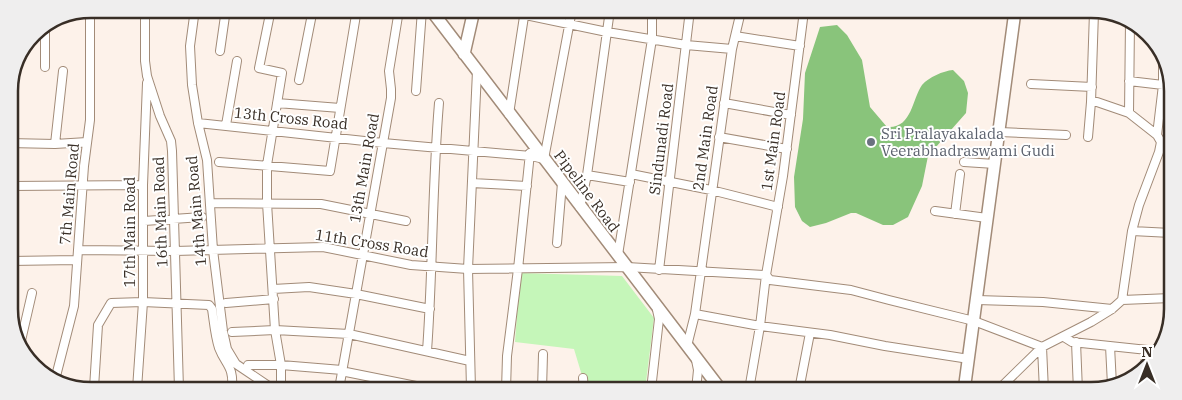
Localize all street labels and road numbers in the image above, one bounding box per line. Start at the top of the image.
street label: Sindunadi Road [645,82,677,196]
street label: 2nd Main Road [688,84,722,192]
street label: 1st Main Road [757,90,789,192]
street label: 13th Cross Road [233,103,349,133]
street label: 13th Main Road [345,112,383,224]
street label: 7th Main Road [55,142,83,246]
street label: Pipeline Road [550,146,624,236]
street label: 14th Main Road [182,155,210,267]
street label: 16th Main Road [149,156,171,268]
street label: 17th Main Road [120,177,139,287]
street label: 11th Cross Road [314,225,430,261]

